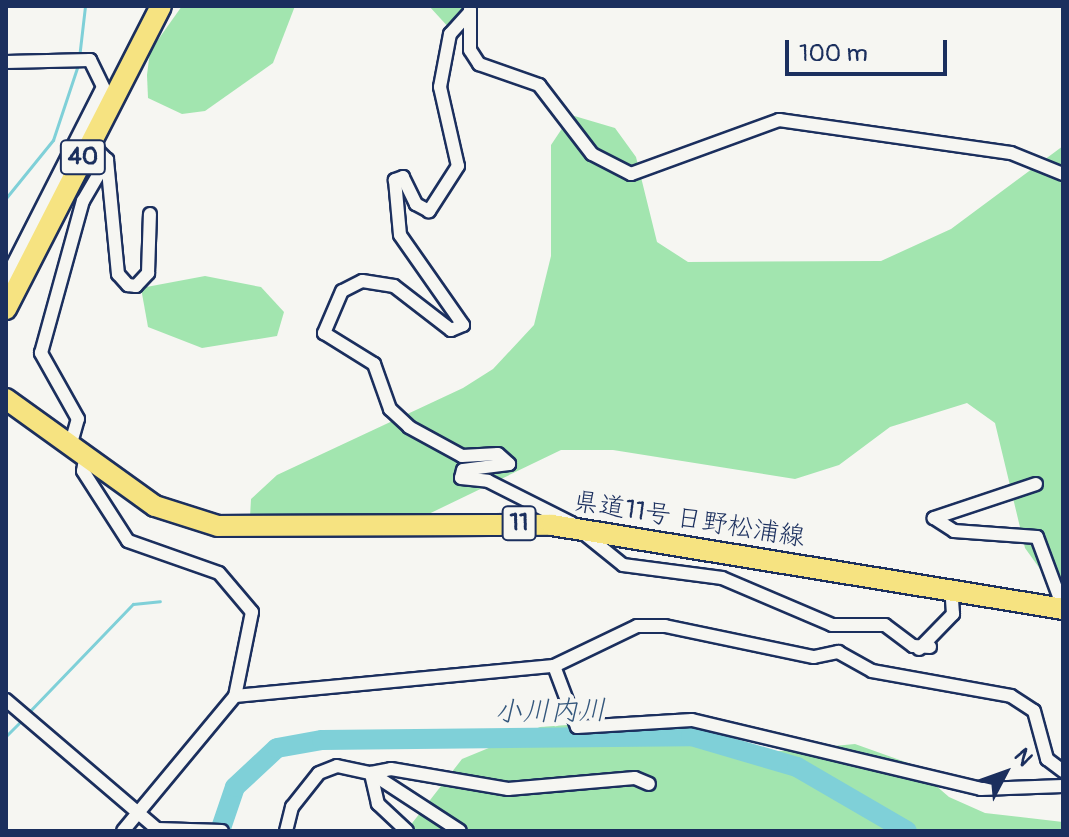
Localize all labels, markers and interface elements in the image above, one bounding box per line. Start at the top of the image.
scale bar [789,24,951,74]
text: 100 m [799,39,868,68]
road number: 40 [59,137,107,177]
street label: 県道11号 日野松浦線 [571,486,807,554]
road number: 11 [501,503,537,543]
water label: 小川内川 [494,694,606,730]
north arrow [965,733,1045,813]
text: N [1008,742,1039,772]

